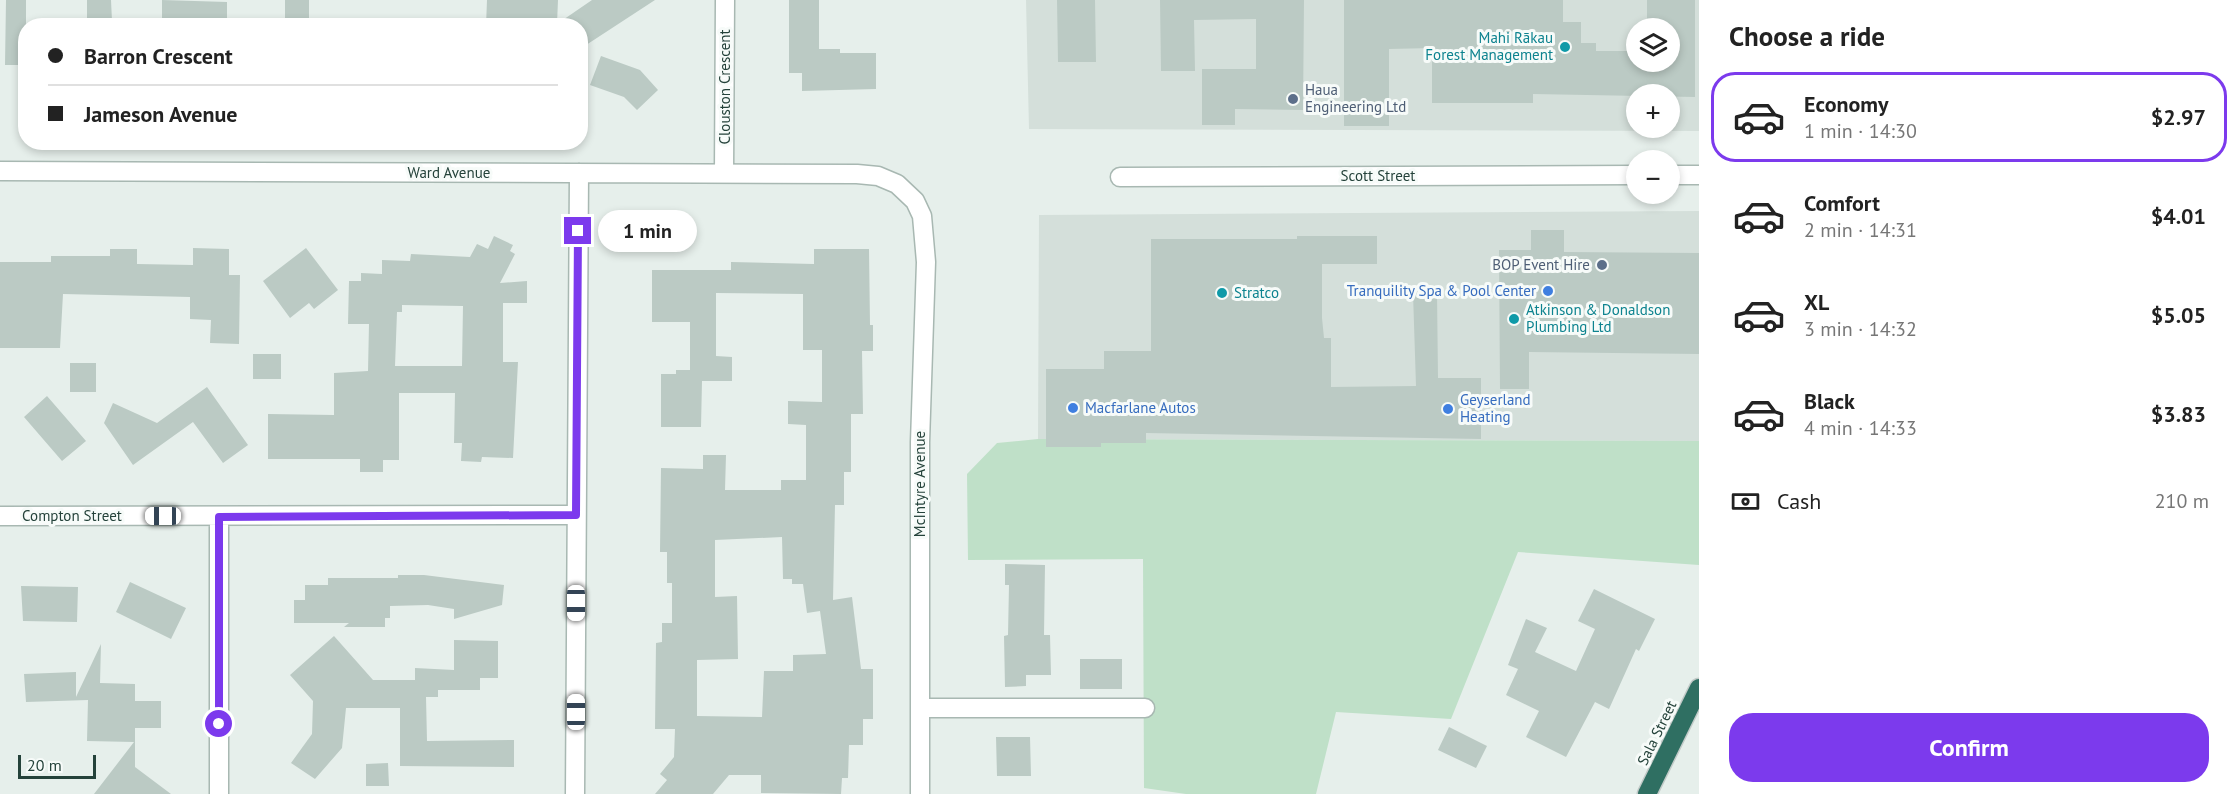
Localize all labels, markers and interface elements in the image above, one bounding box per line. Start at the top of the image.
map controls [1626,18,1680,204]
button: layers [1626,18,1680,72]
text: Choose a ride [1729,19,1885,53]
place label: Mahi Rākau Forest Management [1425,28,1553,64]
street label: Clouston Crescent [715,29,734,145]
marker: Mahi Rākau Forest Management [1558,40,1572,54]
text: Barron Crescent [84,42,233,70]
place label: Haua Engineering Ltd [1305,80,1406,116]
button: + [1626,84,1680,138]
icon: car [1732,90,1786,144]
text: Economy [1804,90,1888,118]
marker: Haua Engineering Ltd [1286,92,1300,106]
text: Jameson Avenue [84,100,238,128]
text: $2.97 [2151,103,2206,131]
text: 1 min · 14:30 [1804,118,1917,144]
button: − [1626,150,1680,204]
street label: Ward Avenue [408,163,490,182]
street label: Scott Street [1341,166,1415,185]
icon: car [1732,189,1786,243]
text: Comfort [1804,189,1880,217]
text: $4.01 [2151,202,2206,230]
callout: 1 min [599,210,698,252]
route end [564,217,591,244]
text: 2 min · 14:31 [1804,217,1917,243]
text: 1 min [623,218,672,244]
place label: BOP Event Hire [1492,255,1590,274]
marker: BOP Event Hire [1595,258,1609,272]
place label: Tranquility Spa & Pool Center [1347,281,1536,300]
place label: Stratco [1234,283,1279,302]
marker: Tranquility Spa & Pool Center [1541,284,1555,298]
marker: Stratco [1215,286,1229,300]
icon: car [1732,288,1786,342]
text: XL [1804,288,1829,316]
place label: Atkinson & Donaldson Plumbing Ltd [1526,300,1670,336]
text: $5.05 [2151,301,2206,329]
marker: Atkinson & Donaldson Plumbing Ltd [1507,312,1521,326]
text: 3 min · 14:32 [1804,316,1917,342]
icon: car [1732,387,1786,441]
text: Black [1804,387,1855,415]
place label: Geyserland Heating [1460,390,1531,426]
place label: Macfarlane Autos [1085,398,1196,417]
text: $3.83 [2151,400,2206,428]
marker: Macfarlane Autos [1066,401,1080,415]
marker: Geyserland Heating [1441,402,1455,416]
text: 4 min · 14:33 [1804,415,1917,441]
street label: McIntyre Avenue [910,431,929,537]
icon: cash [1729,485,1762,518]
text: Cash [1777,487,1821,515]
text: 210 m [2155,488,2209,514]
street label: Compton Street [22,506,122,525]
car [145,507,181,525]
car [567,585,585,621]
car [567,694,585,730]
street label: Sala Street [1633,697,1680,768]
route start [205,710,232,737]
button: Confirm [1729,713,2209,782]
scale bar [18,752,96,780]
text: 20 m [27,755,62,775]

